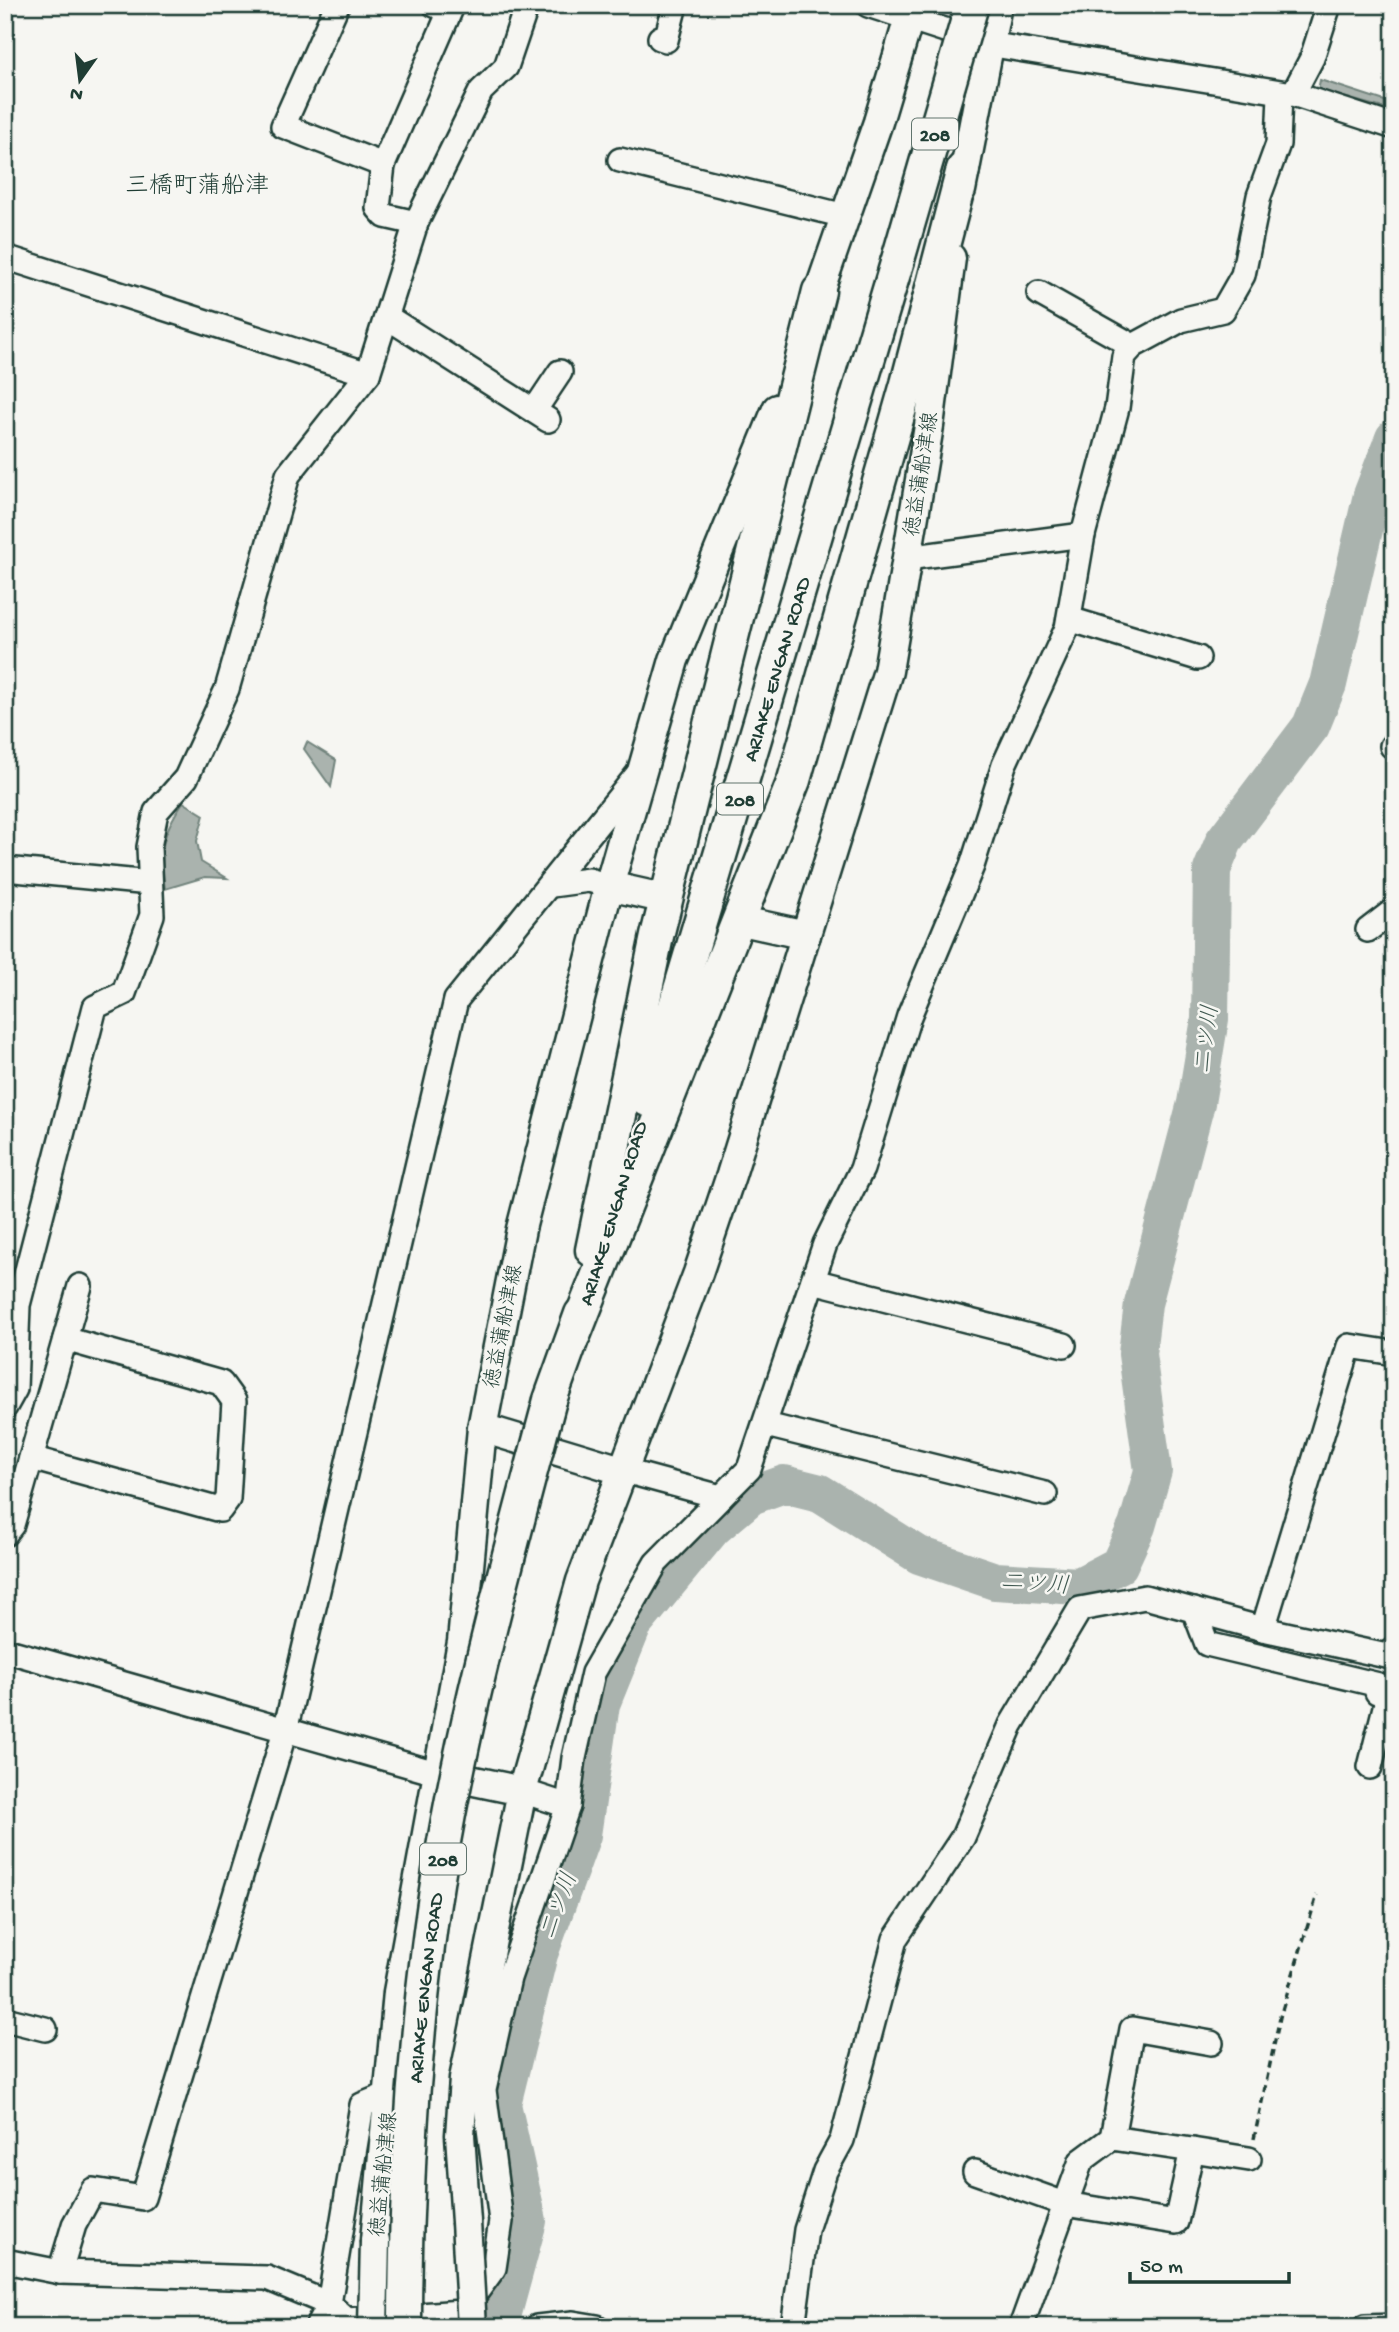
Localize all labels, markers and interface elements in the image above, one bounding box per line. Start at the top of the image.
north arrow [46,46,116,116]
text: N [68,80,86,106]
road number: 208 [912,118,958,150]
district label: 三橋町蒲船津 [125,172,269,202]
street label: 徳益蒲船津線 [900,410,946,539]
street label: ARIAKE ENGAN ROAD [740,574,819,765]
road number: 208 [717,784,763,814]
water label: 二ツ川 [1191,1004,1226,1075]
street label: ARIAKE ENGAN ROAD [575,1119,655,1309]
street label: 徳益蒲船津線 [480,1262,530,1391]
water label: 二ツ川 [999,1570,1070,1601]
road number: 208 [420,1843,466,1874]
water label: 二ツ川 [536,1869,585,1943]
street label: ARIAKE ENGAN ROAD [405,1891,451,2084]
street label: 徳益蒲船津線 [365,2110,404,2238]
scale bar [1130,2241,1289,2285]
text: 50 m [1140,2256,1183,2281]

